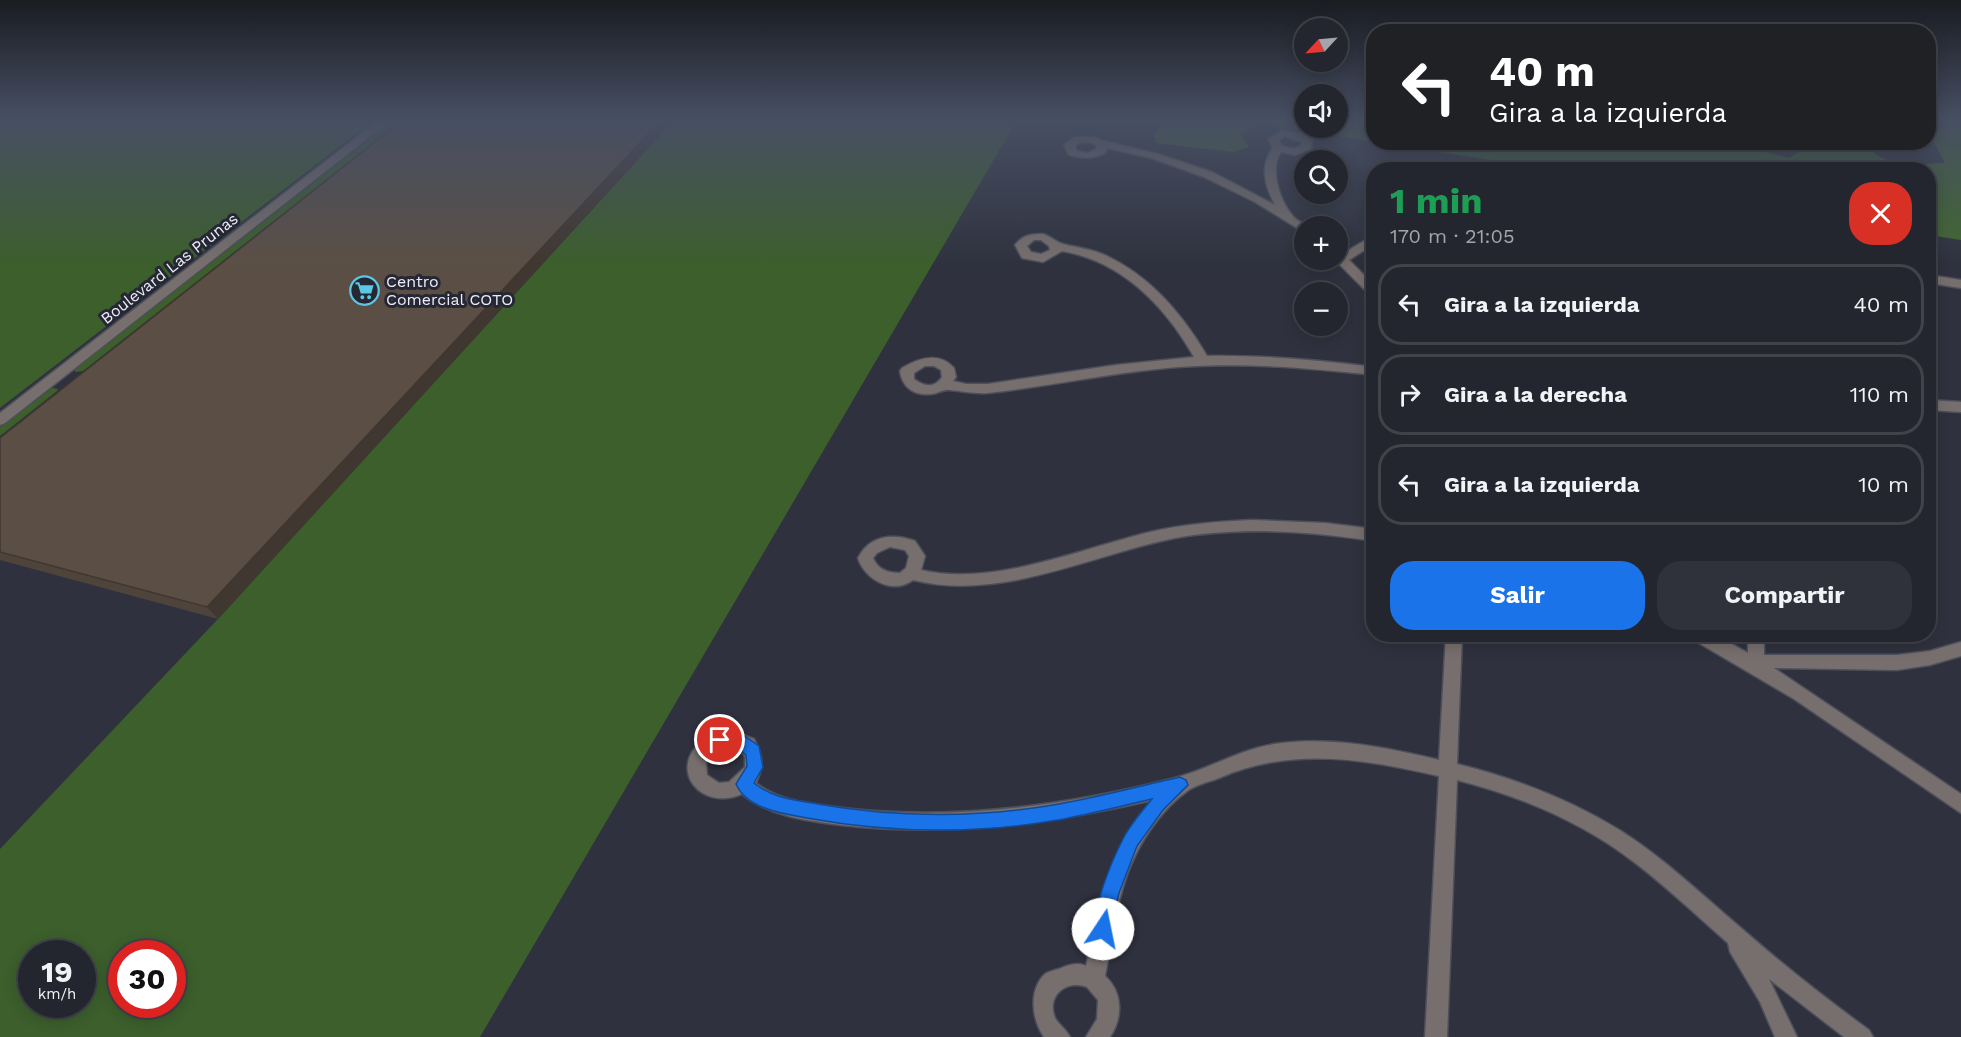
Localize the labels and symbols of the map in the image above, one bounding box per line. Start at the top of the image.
north arrow [1294,18,1348,72]
street label: Boulevard Las Prunas [97,209,242,328]
place label: Centro Comercial COTO [386,272,513,309]
supermarket icon: Centro Comercial COTO [349,274,381,306]
pin [694,714,745,765]
position arrow [1071,897,1135,961]
speed limit sign: 30 [108,940,186,1018]

